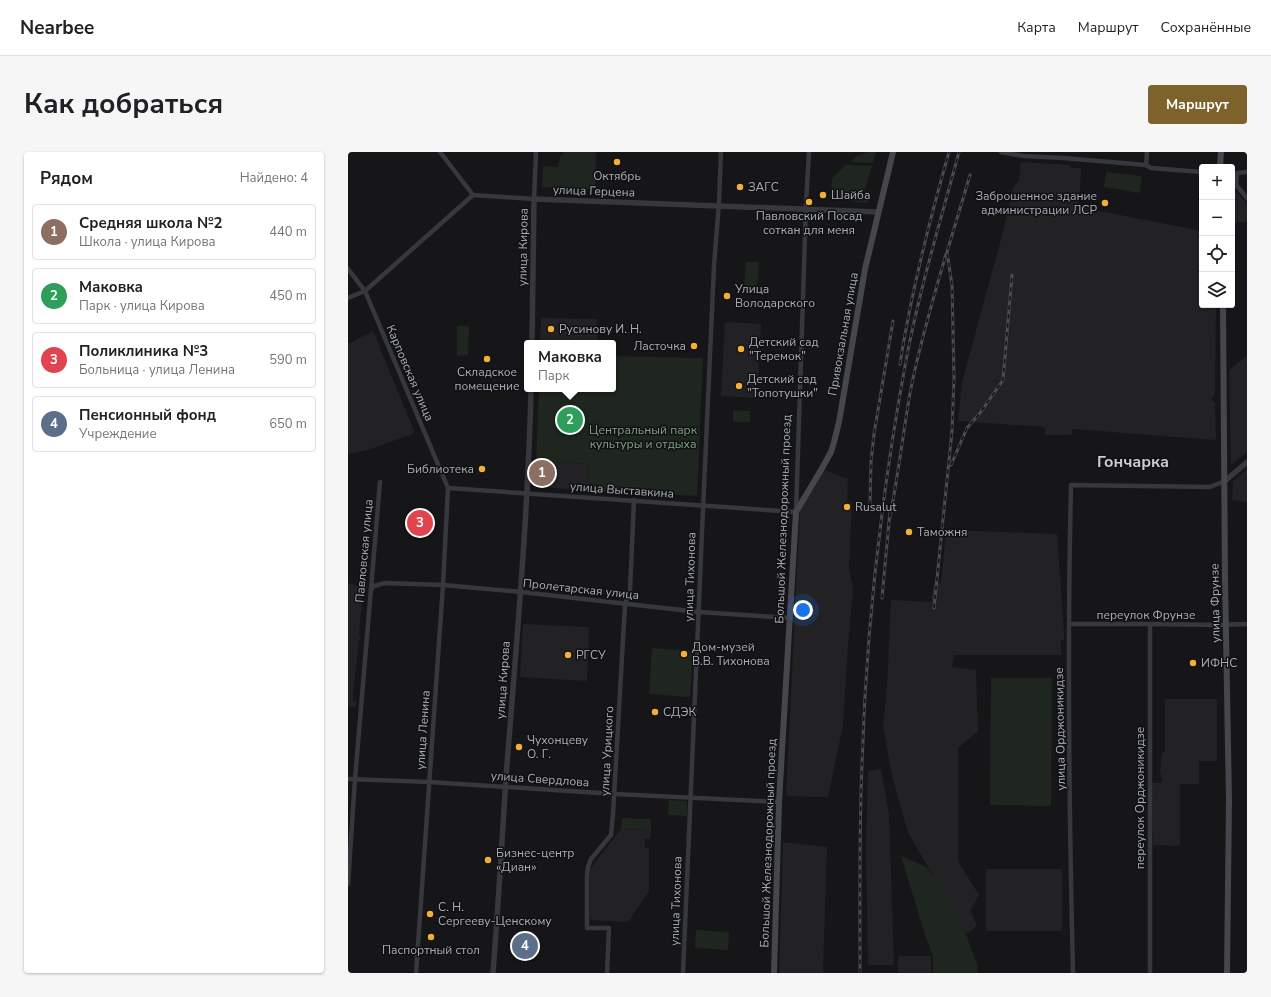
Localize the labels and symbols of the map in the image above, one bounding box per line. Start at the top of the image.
marker: Октябрь [612,157,622,167]
place label: Октябрь [593,168,641,184]
place label: ЗАГС [748,179,779,195]
street label: улица Герцена [553,182,635,200]
marker: ЗАГС [735,182,745,192]
place label: Шайба [831,187,870,203]
place label: Заброшенное здание администрации ЛСР [975,188,1097,218]
marker: Шайба [818,190,828,200]
marker: Павловский Посад соткан для меня [804,197,814,207]
marker: Заброшенное здание администрации ЛСР [1100,198,1110,208]
street label: улица Кирова [514,208,532,286]
place label: Павловский Посад соткан для меня [756,208,862,238]
street label: Привокзальная улица [824,271,862,397]
place label: Улица Володарского [734,281,815,311]
marker: Улица Володарского [722,291,732,301]
place label: Русинову И. Н. [559,321,642,337]
street label: Карповская улица [382,322,438,424]
marker: Русинову И. Н. [546,324,556,334]
place label: Детский сад "Теремок" [749,334,818,364]
place label: Ласточка [633,338,686,354]
marker: Ласточка [689,341,699,351]
marker: Детский сад "Теремок" [736,344,746,354]
marker: Складское помещение [482,354,492,364]
place label: Складское помещение [454,364,520,394]
place label: Детский сад "Топотушки" [747,371,818,401]
marker: Детский сад "Топотушки" [734,381,744,391]
pin: 2 [557,405,583,435]
street label: Большой Железнодорожный проезд [771,414,795,624]
park label: Центральный парк культуры и отдыха [589,422,698,452]
district label: Гончарка [1097,451,1169,473]
pin: 1 [529,458,555,488]
place label: Библиотека [407,461,474,477]
marker: Библиотека [477,464,487,474]
street label: улица Выставкина [569,478,675,502]
street label: Павловская улица [352,499,376,603]
place label: Rusalut [855,499,897,515]
marker: Rusalut [842,502,852,512]
pin: 3 [407,508,433,538]
place label: Таможня [917,524,967,540]
marker: Таможня [904,527,914,537]
street label: улица Тихонова [680,532,700,622]
street label: улица Фрунзе [1206,563,1224,643]
street label: Пролетарская улица [522,575,640,603]
your location [793,600,813,620]
street label: переулок Фрунзе [1096,607,1196,623]
place label: Дом-музей В.В. Тихонова [692,639,770,669]
street label: улица Кирова [492,640,514,720]
place label: РГСУ [576,647,606,663]
marker: Дом-музей В.В. Тихонова [679,649,689,659]
marker: РГСУ [563,650,573,660]
place label: ИФНС [1201,655,1237,671]
marker: ИФНС [1188,658,1198,668]
street label: улица Орджоникидзе [1051,667,1069,791]
street label: улица Ленина [412,690,434,770]
place label: СДЭК [663,704,696,720]
street label: улица Урицкого [597,705,617,796]
marker: СДЭК [650,707,660,717]
street label: переулок Орджоникидзе [1132,727,1148,869]
place label: Чухонцеву О. Г. [527,732,589,762]
street label: Большой Железнодорожный проезд [756,738,780,948]
marker: Чухонцеву О. Г. [514,742,524,752]
street label: улица Свердлова [490,768,590,790]
place label: Бизнес-центр «Диан» [496,845,574,875]
marker: Бизнес-центр «Диан» [483,855,493,865]
street label: улица Тихонова [666,856,686,946]
place label: С. Н. Сергееву-Ценскому [438,899,552,929]
marker: С. Н. Сергееву-Ценскому [425,909,435,919]
pin: 4 [512,931,538,961]
marker: Паспортный стол [426,932,436,942]
place label: Паспортный стол [382,942,480,958]

